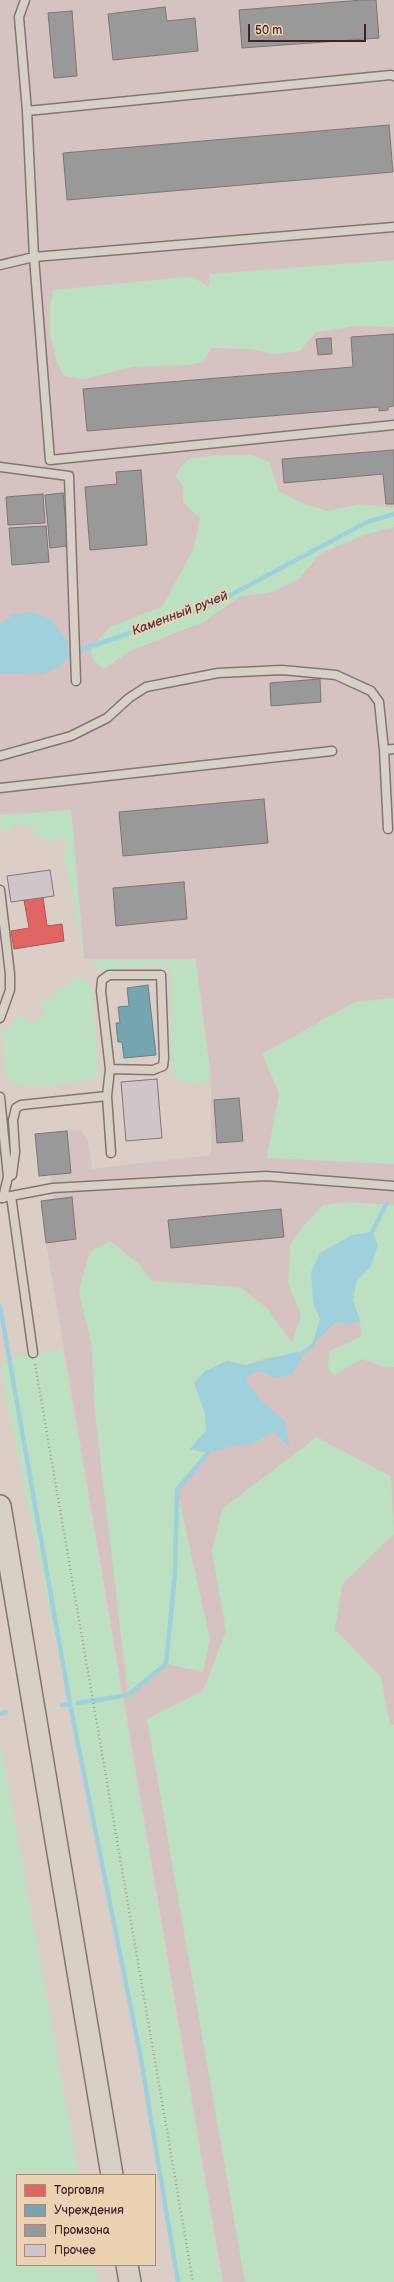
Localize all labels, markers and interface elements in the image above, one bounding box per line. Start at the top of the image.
scale bar [250,16,368,42]
text: 50 m [255,23,282,38]
water label: Каменный ручей [130,589,230,639]
legend [16,2174,156,2266]
text: Торговля [54,2183,104,2198]
text: Учреждения [54,2203,124,2218]
text: Промзона [54,2223,110,2238]
text: Прочее [54,2243,96,2258]

